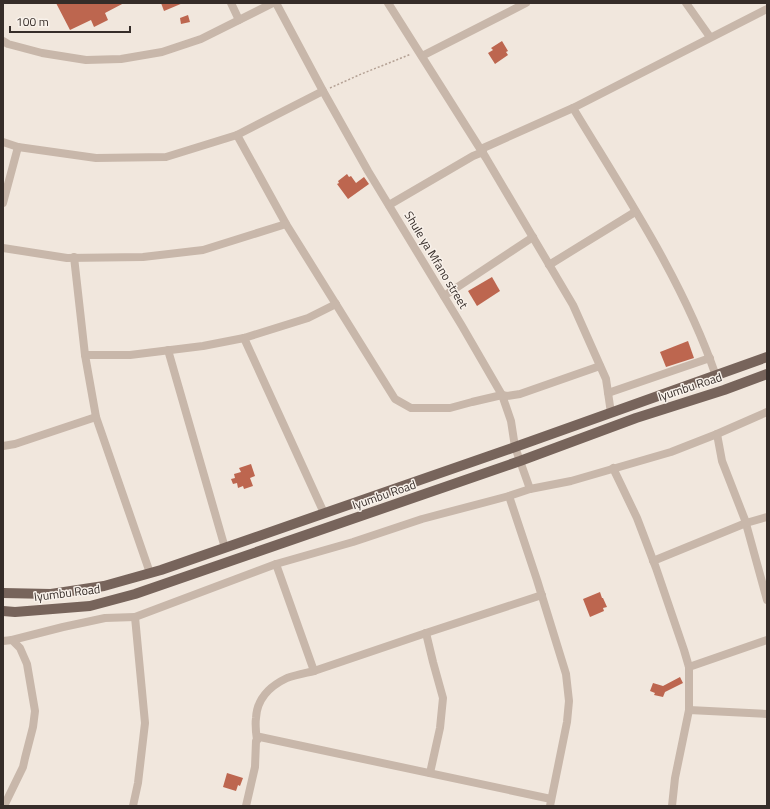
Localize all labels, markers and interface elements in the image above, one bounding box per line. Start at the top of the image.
scale bar [10,8,130,34]
text: 100 m [16,12,49,31]
street label: Shule ya Mfano street [400,207,473,313]
street label: Iyumbu Road [655,367,724,406]
street label: Iyumbu Road [349,475,418,514]
street label: Iyumbu Road [33,579,101,606]

